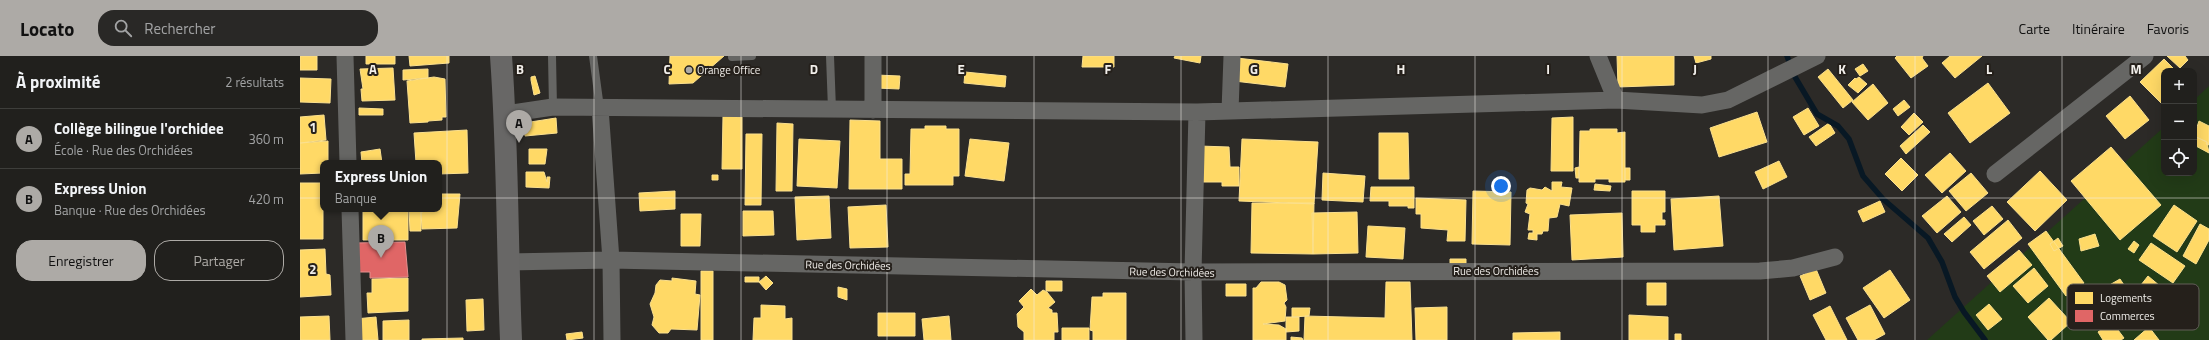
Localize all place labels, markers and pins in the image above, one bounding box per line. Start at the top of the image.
place label: Orange Office [697,62,761,78]
marker: Orange Office [684,65,694,75]
pin: A [506,110,532,143]
pin: B [368,225,394,258]

